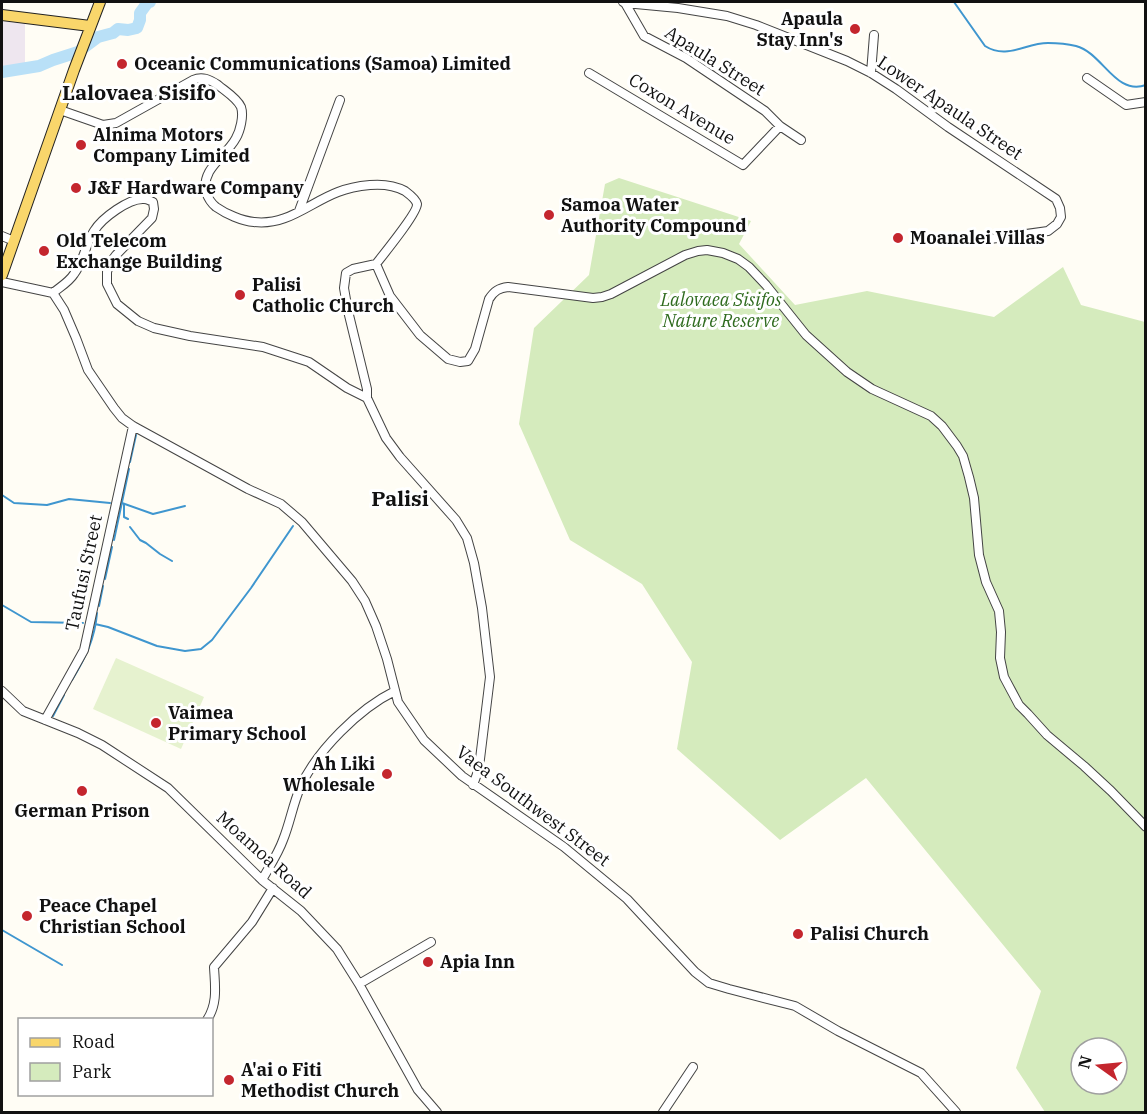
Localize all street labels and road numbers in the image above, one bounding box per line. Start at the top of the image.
street label: Apaula Street [661,21,770,101]
street label: Lower Apaula Street [873,50,1027,165]
street label: Coxon Avenue [625,68,740,149]
street label: Taufusi Street [60,513,107,633]
street label: Vaea Southwest Street [452,740,615,871]
street label: Moamoa Road [212,806,317,903]

